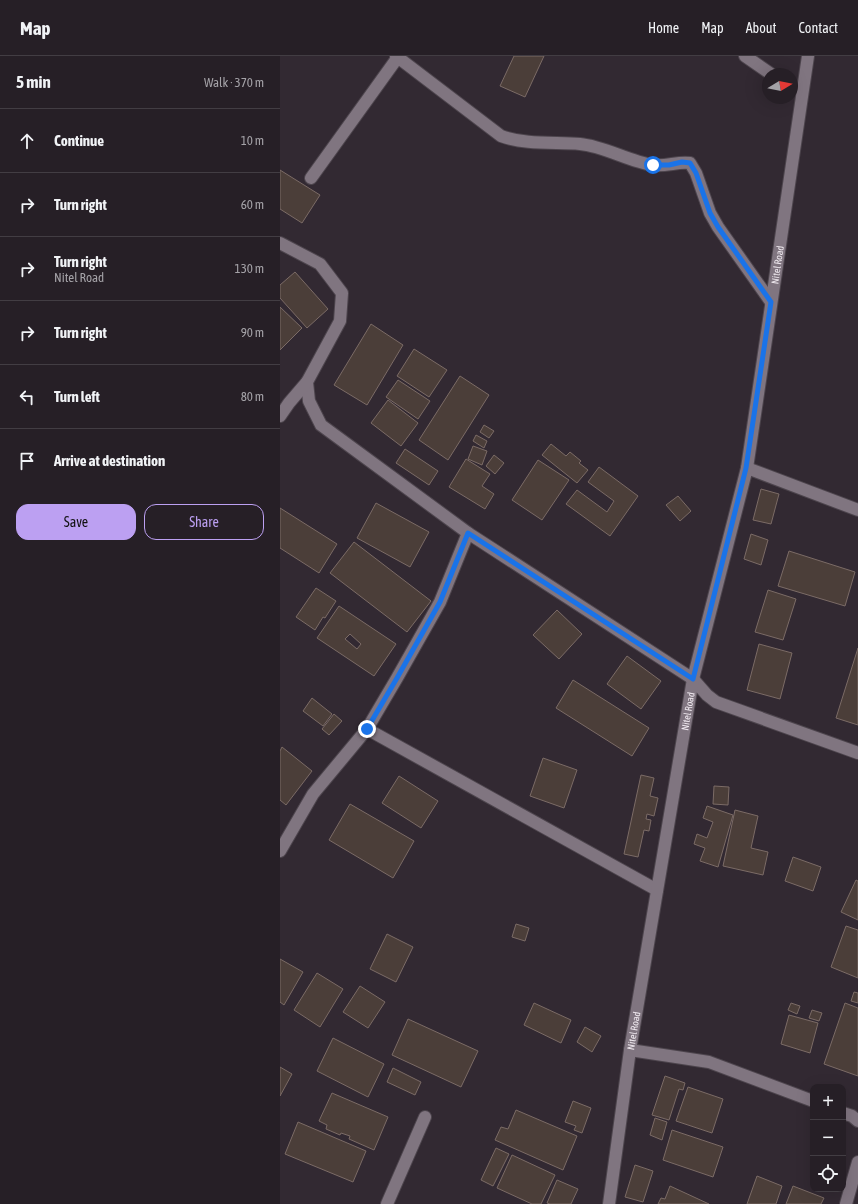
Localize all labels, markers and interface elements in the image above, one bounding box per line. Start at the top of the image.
text: Map [20,17,51,39]
text: Home [648,20,679,36]
text: Map [701,20,724,36]
text: About [746,20,777,36]
text: Contact [799,20,838,36]
north arrow [762,68,798,104]
text: 5 min [16,72,51,92]
text: Walk · 370 m [204,75,264,90]
icon: ahead [16,130,38,152]
text: Continue [54,132,104,149]
text: 10 m [241,133,264,148]
route start [644,156,662,174]
icon: right [16,194,38,216]
text: Turn right [54,196,107,213]
text: 60 m [241,197,264,212]
street label: Nitel Road [769,245,786,285]
text: Turn right [54,253,107,270]
icon: right [16,258,38,280]
text: 130 m [235,261,264,276]
text: Nitel Road [54,270,104,285]
icon: right [16,322,38,344]
text: Turn right [54,324,107,341]
text: 90 m [241,325,264,340]
icon: left [16,386,38,408]
text: Turn left [54,388,100,405]
text: 80 m [241,389,264,404]
icon: arrive [16,450,38,472]
text: Arrive at destination [54,452,165,469]
button: Save [16,504,136,540]
button: Share [144,504,264,540]
street label: Nitel Road [679,691,697,731]
route end [358,720,376,738]
street label: Nitel Road [625,1011,642,1051]
map controls [810,1084,846,1192]
button: + [810,1084,846,1120]
button: − [810,1120,846,1156]
button: locate [810,1156,846,1192]

